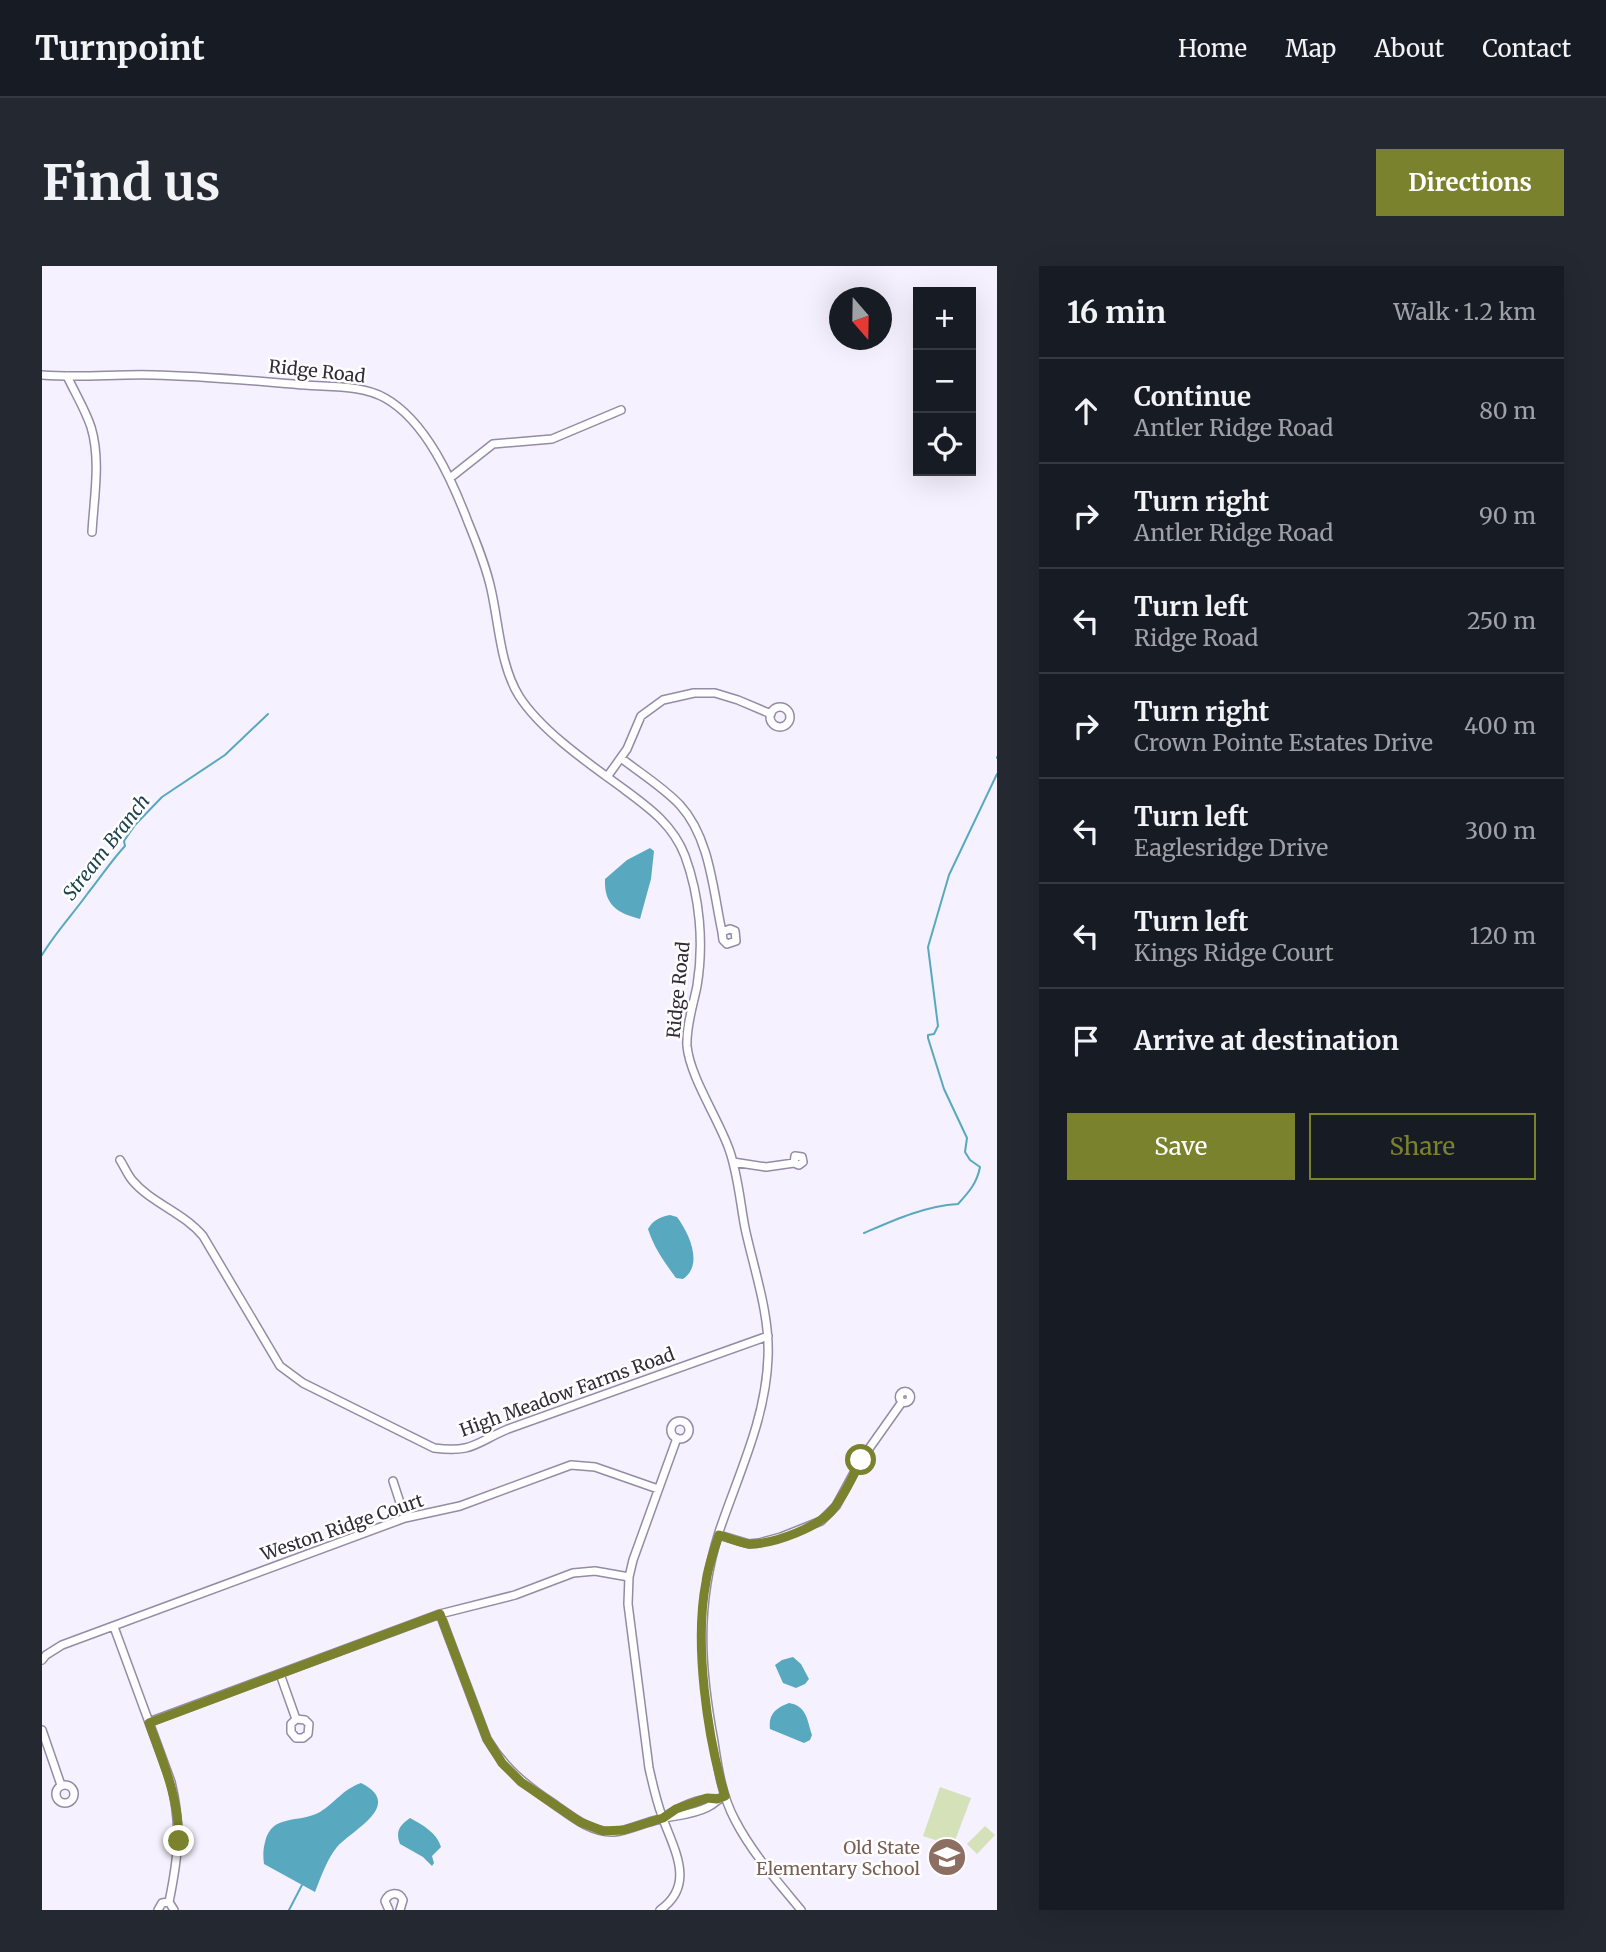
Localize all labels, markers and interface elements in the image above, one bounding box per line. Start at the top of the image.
text: Turnpoint [35,28,205,69]
text: Home [1178,33,1247,64]
text: Map [1285,33,1336,64]
text: About [1374,33,1444,64]
text: Contact [1482,33,1571,64]
button: Directions [1376,149,1564,216]
text: Find us [42,152,220,213]
north arrow [829,287,892,350]
map controls [913,287,976,476]
button: + [913,287,976,350]
text: 16 min [1067,293,1166,331]
text: Walk · 1.2 km [1394,297,1536,326]
button: − [913,350,976,413]
street label: Ridge Road [267,354,367,388]
text: Continue [1134,380,1251,413]
icon: ahead [1067,392,1105,430]
text: 80 m [1479,396,1536,425]
button: locate [913,413,976,476]
text: Antler Ridge Road [1134,413,1333,442]
text: Turn right [1134,485,1269,518]
icon: right [1067,497,1105,535]
text: 90 m [1479,501,1536,530]
text: Antler Ridge Road [1134,518,1333,547]
text: Turn left [1134,590,1248,623]
icon: left [1067,602,1105,640]
text: 250 m [1467,606,1536,635]
text: Ridge Road [1134,623,1258,652]
text: Turn right [1134,695,1269,728]
icon: right [1067,707,1105,745]
text: 400 m [1464,711,1536,740]
text: Crown Pointe Estates Drive [1134,728,1433,757]
water label: Stream Branch [57,789,155,905]
text: Turn left [1134,800,1248,833]
icon: left [1067,812,1105,850]
text: 300 m [1465,816,1536,845]
text: Eaglesridge Drive [1134,833,1328,862]
text: Turn left [1134,905,1248,938]
icon: left [1067,917,1105,955]
text: 120 m [1470,921,1536,950]
text: Kings Ridge Court [1134,938,1334,967]
street label: Ridge Road [661,940,695,1040]
icon: arrive [1067,1022,1105,1060]
text: Arrive at destination [1134,1024,1399,1057]
button: Save [1067,1113,1295,1180]
button: Share [1309,1113,1536,1180]
street label: High Meadow Farms Road [456,1342,678,1442]
route start [845,1444,876,1475]
street label: Weston Ridge Court [257,1488,426,1566]
route end [163,1825,194,1856]
place label: Old State Elementary School [756,1836,920,1880]
school or university icon: Old State Elementary School [926,1836,968,1878]

